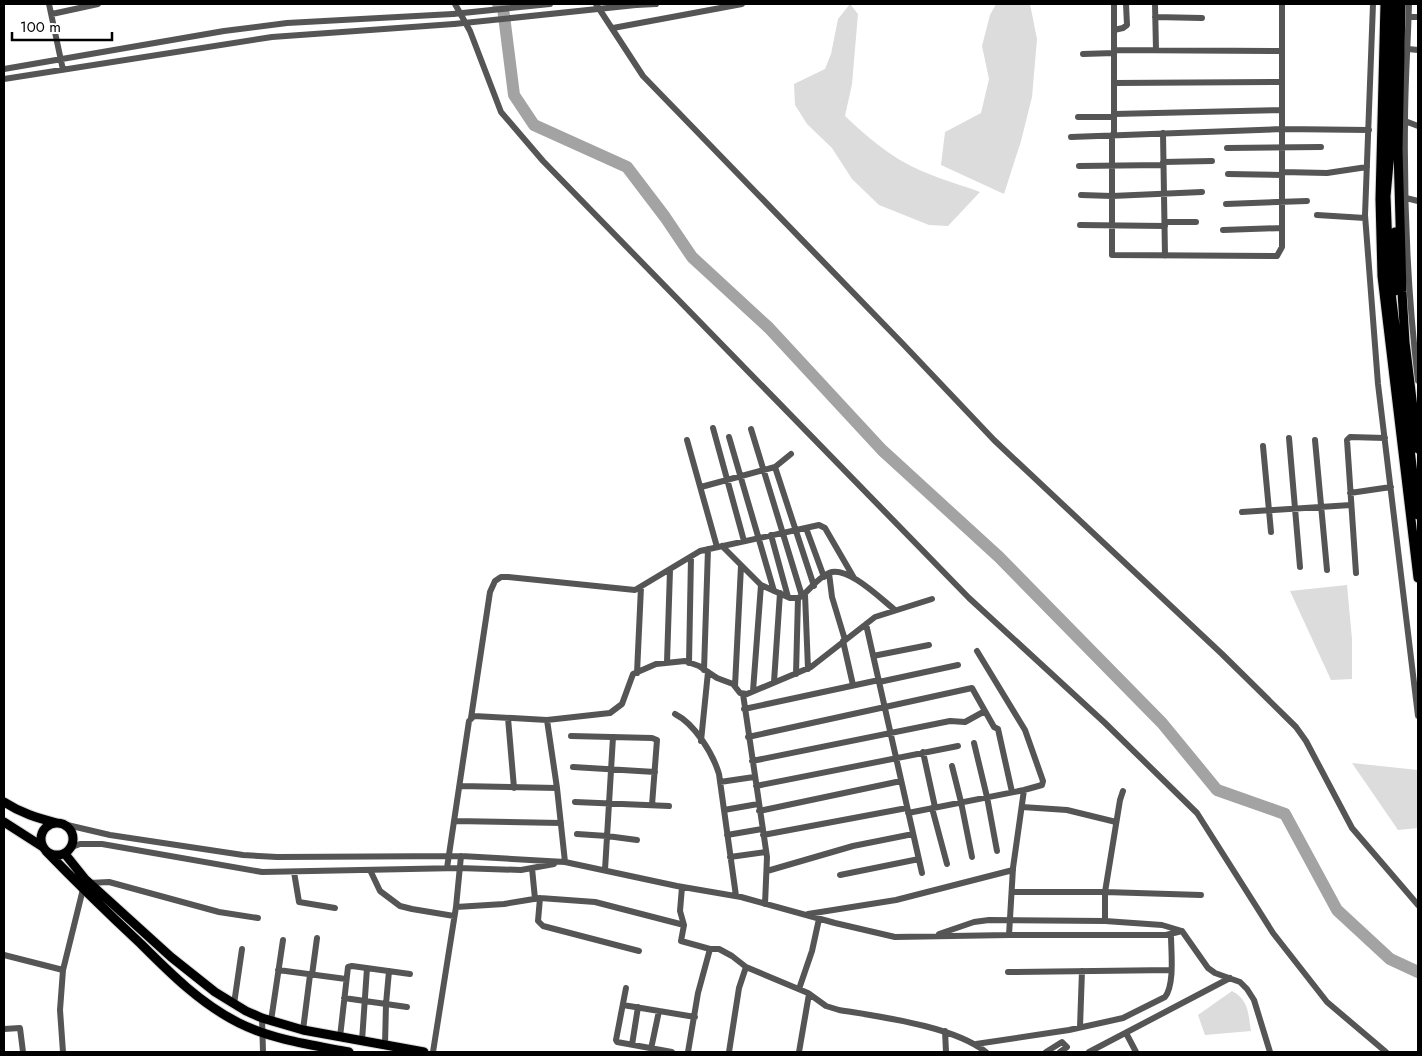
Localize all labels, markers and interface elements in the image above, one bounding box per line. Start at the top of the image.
scale bar [12,10,112,42]
text: 100 m [20,16,61,38]

